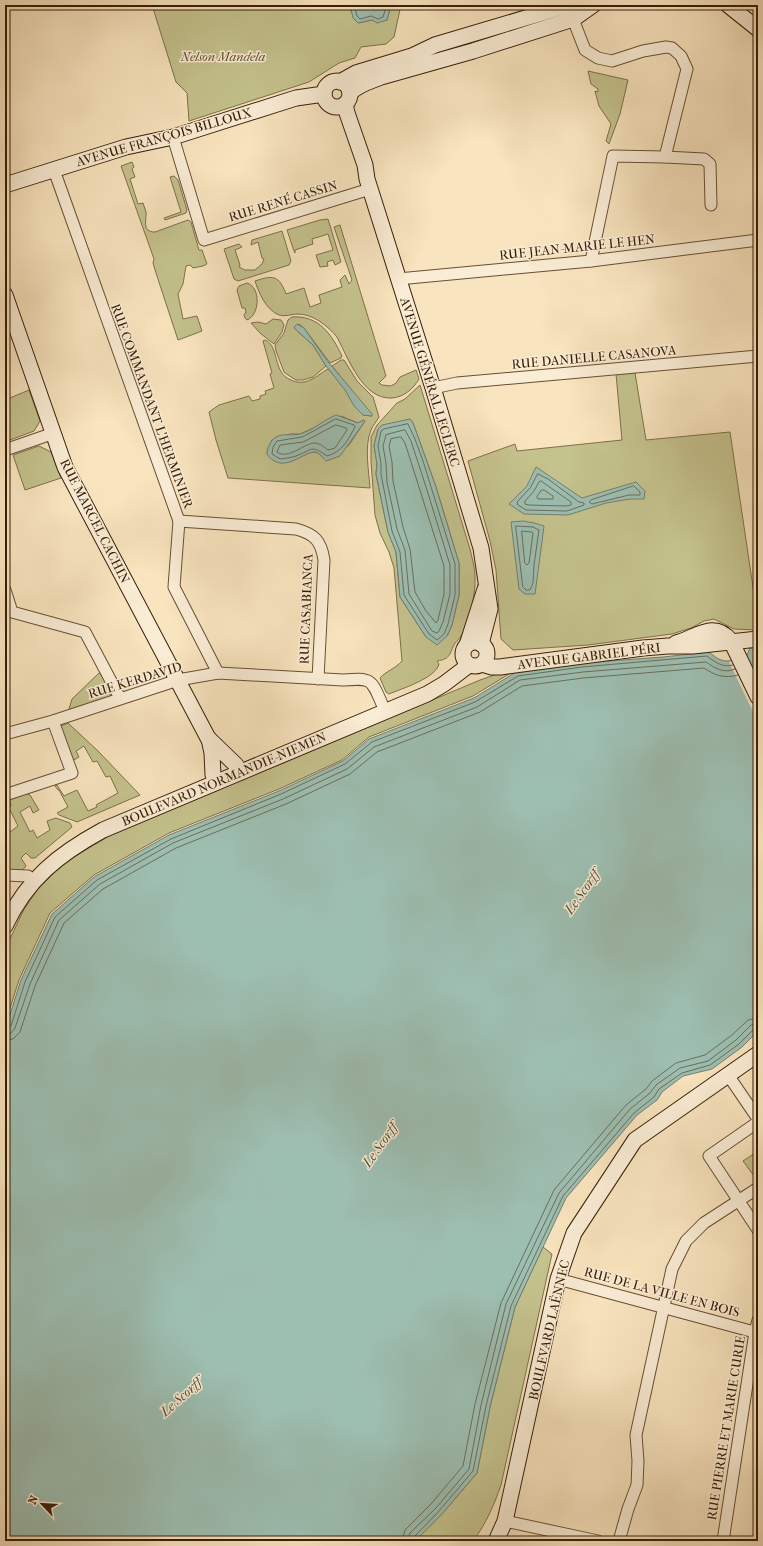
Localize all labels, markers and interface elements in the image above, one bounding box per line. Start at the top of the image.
park label: Nelson Mandela [180,49,265,64]
street label: AVENUE FRANÇOIS BILLOUX [73,105,254,170]
street label: RUE RENÉ CASSIN [227,177,339,225]
street label: RUE JEAN-MARIE LE HEN [498,231,656,263]
street label: AVENUE GÉNÉRAL LECLERC [397,295,463,469]
street label: RUE COMMANDANT L'HERMINIER [108,302,196,511]
street label: RUE DANIELLE CASANOVA [511,342,678,372]
street label: RUE MARCEL CACHIN [57,456,133,586]
street label: RUE CASABIANCA [297,553,315,665]
street label: AVENUE GABRIEL PÉRI [516,640,661,672]
street label: RUE KERDAVID [86,659,184,701]
street label: BOULEVARD NORMANDIE-NIEMEN [119,729,329,829]
water label: Le Scorff [560,863,606,918]
water label: Le Scorff [358,1116,404,1171]
street label: BOULEVARD LAËNNEC [526,1258,573,1402]
street label: RUE DE LA VILLE EN BOIS [583,1264,742,1320]
street label: RUE PIERRE ET MARIE CURIE [704,1335,748,1521]
water label: Le Scorff [156,1371,209,1421]
north arrow [22,1484,62,1524]
text: N [26,1493,41,1507]

